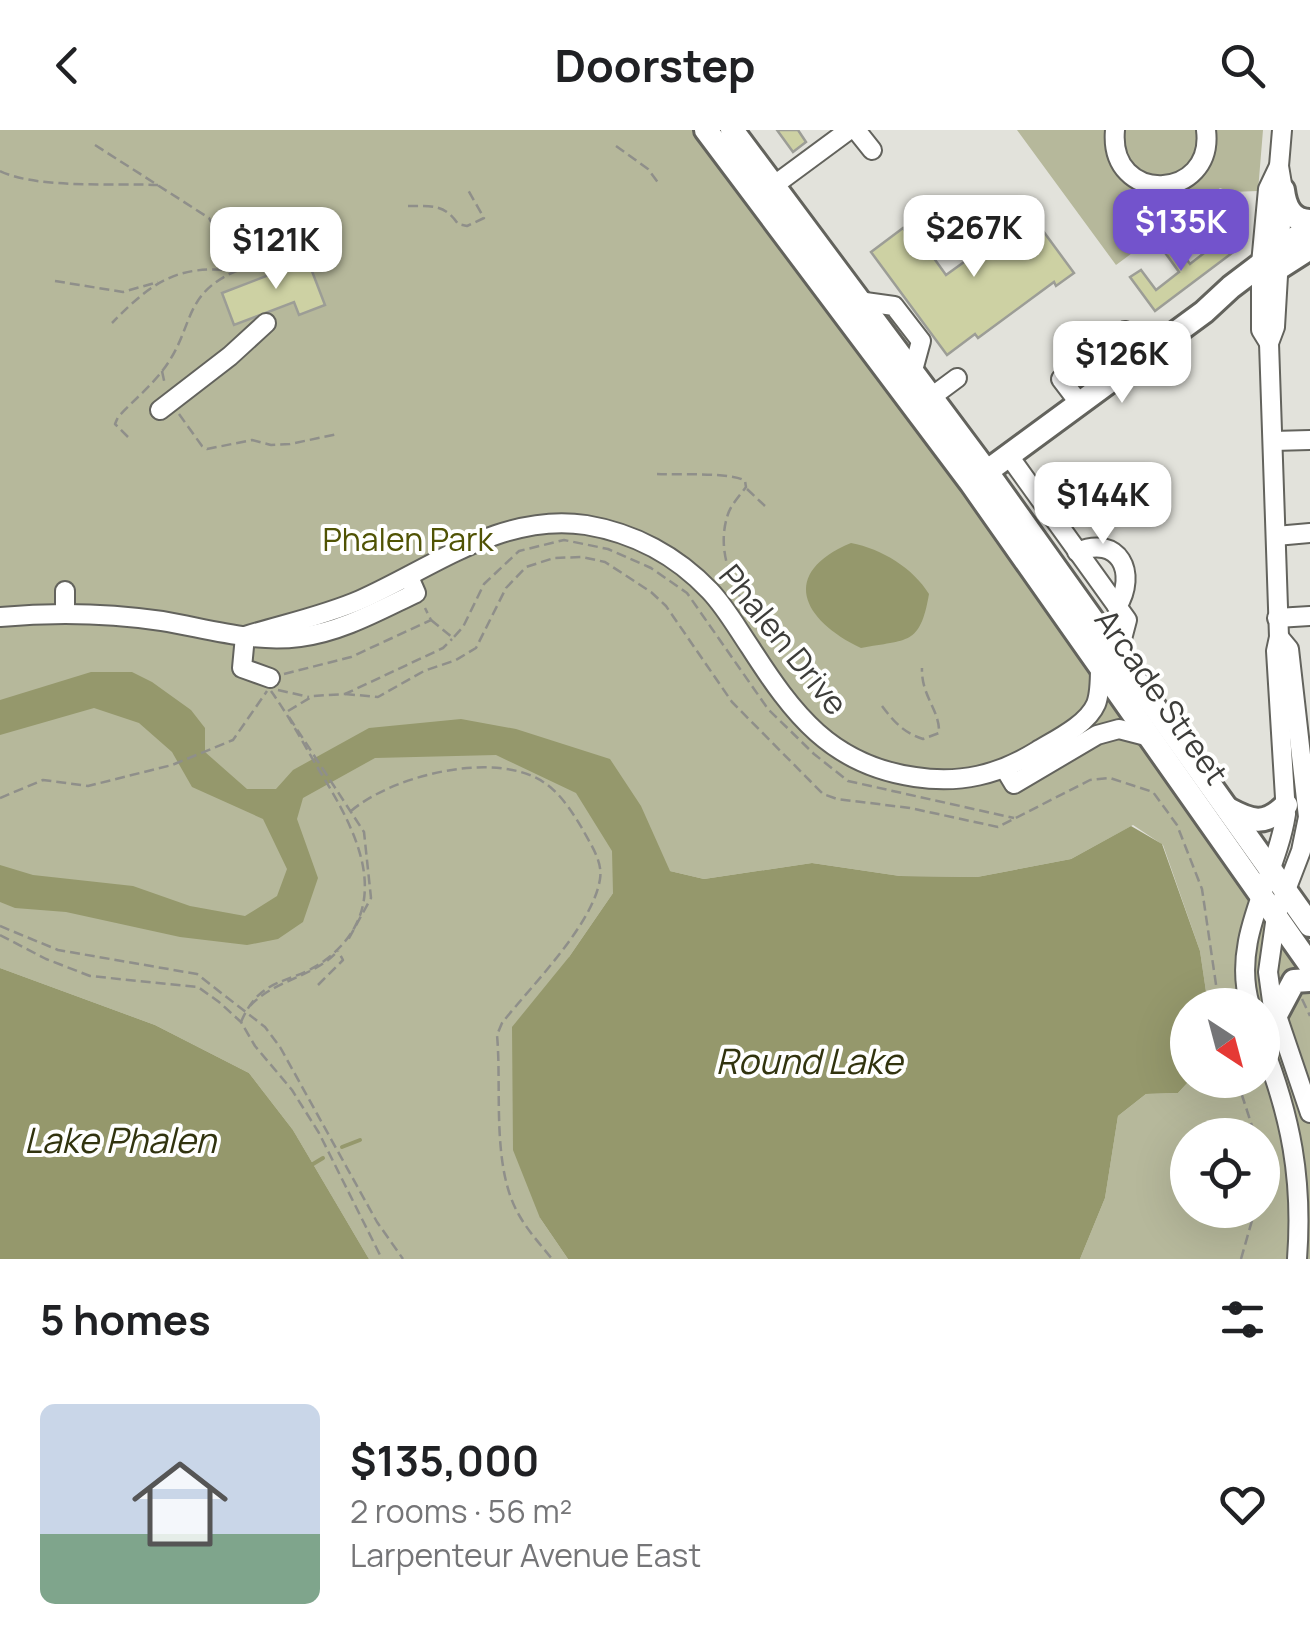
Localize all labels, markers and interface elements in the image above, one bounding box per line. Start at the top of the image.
text: Doorstep [555,34,755,96]
icon: back [40,38,95,93]
icon: search [1215,38,1270,93]
pin: $135K [1111,189,1251,274]
pin: $267K [904,195,1044,280]
text: $135K [1135,199,1227,243]
text: $267K [926,205,1022,249]
pin: $121K [206,207,346,292]
text: $121K [232,217,320,261]
pin: $126K [1052,321,1192,406]
text: $126K [1075,331,1169,375]
pin: $144K [1033,462,1173,547]
text: $144K [1056,472,1150,516]
park label: Phalen Park [323,517,495,561]
street label: Phalen Drive [709,555,858,724]
street label: Arcade Street [1085,600,1239,793]
north arrow [1170,988,1280,1098]
map controls [1170,988,1280,1228]
water label: Round Lake [716,1037,905,1085]
water label: Lake Phalen [24,1116,217,1164]
button: locate [1170,1118,1280,1228]
text: 5 homes [40,1290,211,1348]
icon: filters [1215,1292,1270,1347]
text: $135,000 [350,1431,539,1489]
icon: home [120,1444,240,1564]
icon: heart [1215,1477,1270,1532]
text: 2 rooms · 56 m² [350,1489,572,1533]
text: Larpenteur Avenue East [350,1533,701,1577]

